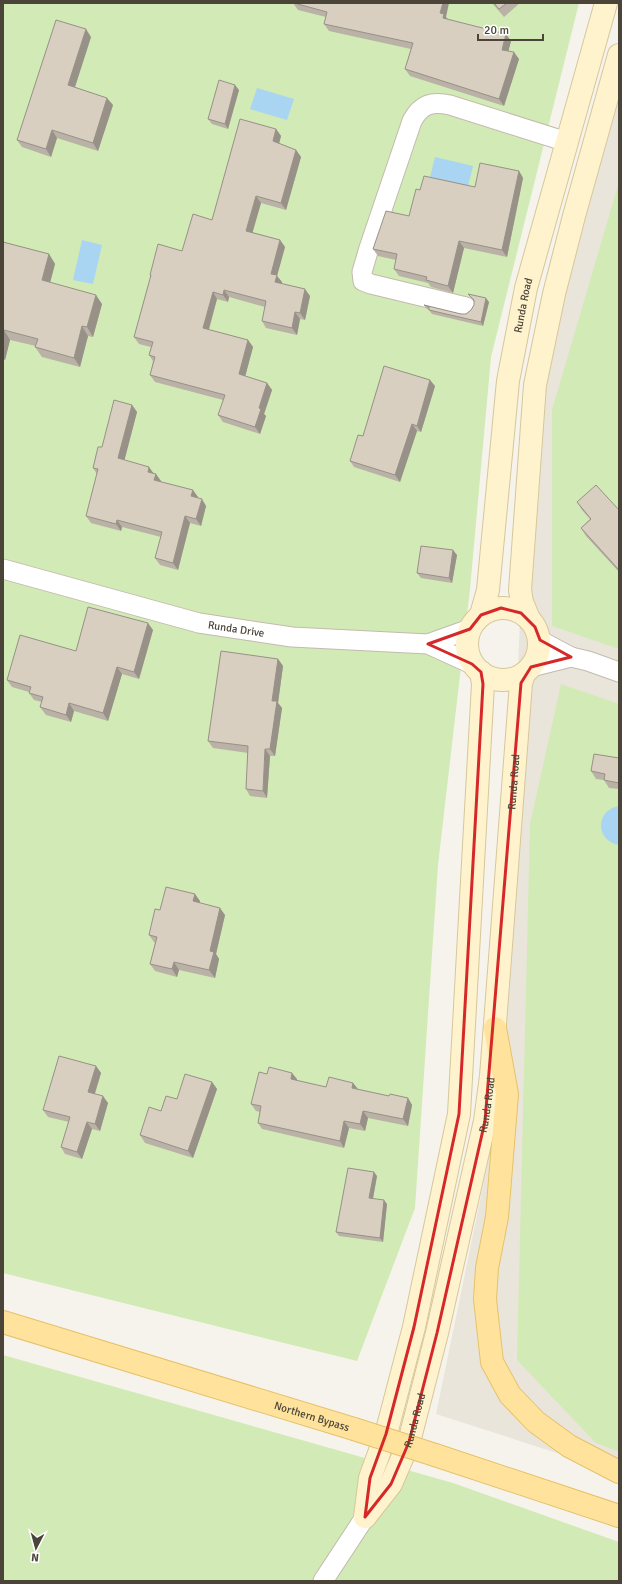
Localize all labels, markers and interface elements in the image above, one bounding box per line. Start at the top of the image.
scale bar [478,16,543,42]
text: 20 m [484,23,509,38]
street label: Runda Road [511,276,536,334]
street label: Runda Drive [207,618,265,640]
street label: Runda Road [505,753,523,810]
street label: Runda Road [477,1076,498,1134]
street label: Runda Road [401,1392,428,1450]
street label: Northern Bypass [273,1399,351,1434]
north arrow [16,1528,56,1568]
text: N [31,1551,39,1564]

